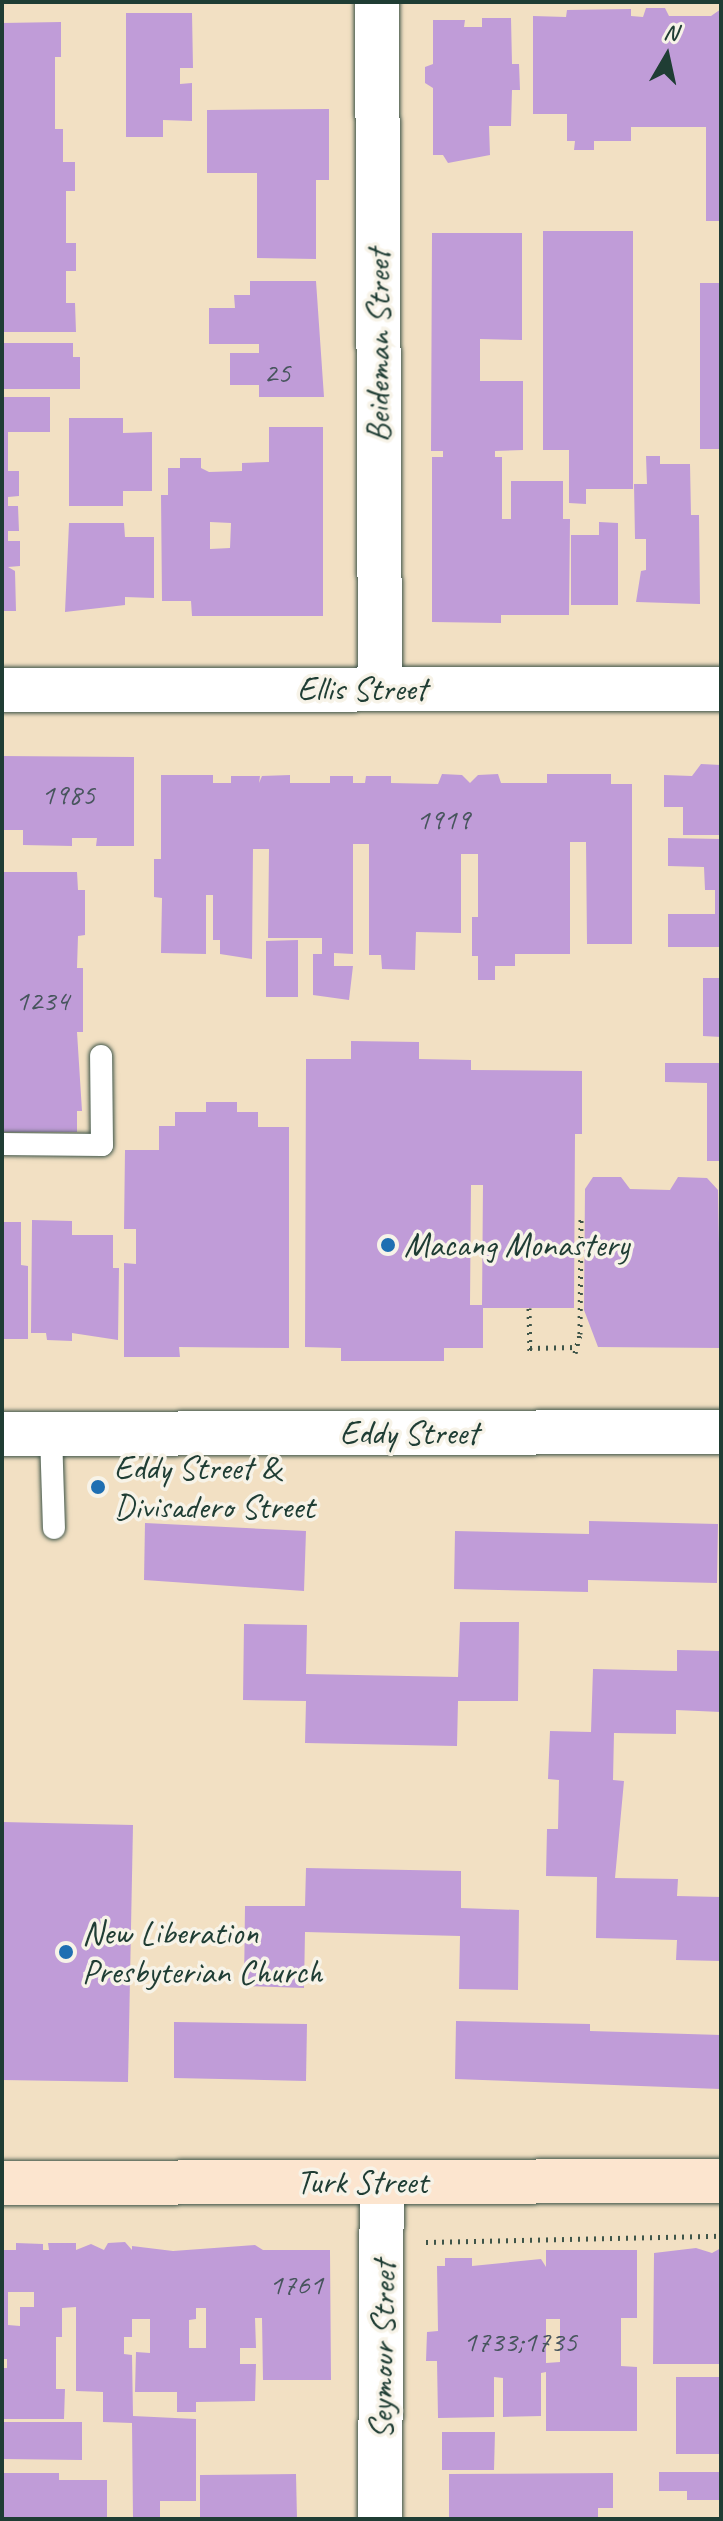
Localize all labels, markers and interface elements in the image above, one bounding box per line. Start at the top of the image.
north arrow [627,16,707,96]
text: N [662,17,680,47]
street label: Beideman Street [358,250,398,442]
house number: 25 [264,354,290,390]
street label: Ellis Street [297,669,427,709]
house number: 1985 [41,776,95,812]
house number: 1919 [416,801,470,837]
house number: 1234 [15,982,69,1018]
place label: Macang Monastery [404,1225,628,1265]
marker: Macang Monastery [379,1236,397,1254]
street label: Eddy Street [340,1413,478,1453]
place label: Eddy Street & Divisadero Street [114,1447,315,1526]
marker: Eddy Street & Divisadero Street [89,1478,107,1496]
place label: New Liberation Presbyterian Church [82,1912,323,1992]
marker: New Liberation Presbyterian Church [57,1943,75,1961]
street label: Turk Street [296,2162,428,2202]
street label: Seymour Street [360,2260,404,2440]
house number: 1761 [269,2266,323,2302]
house number: 1733;1735 [463,2323,577,2359]

